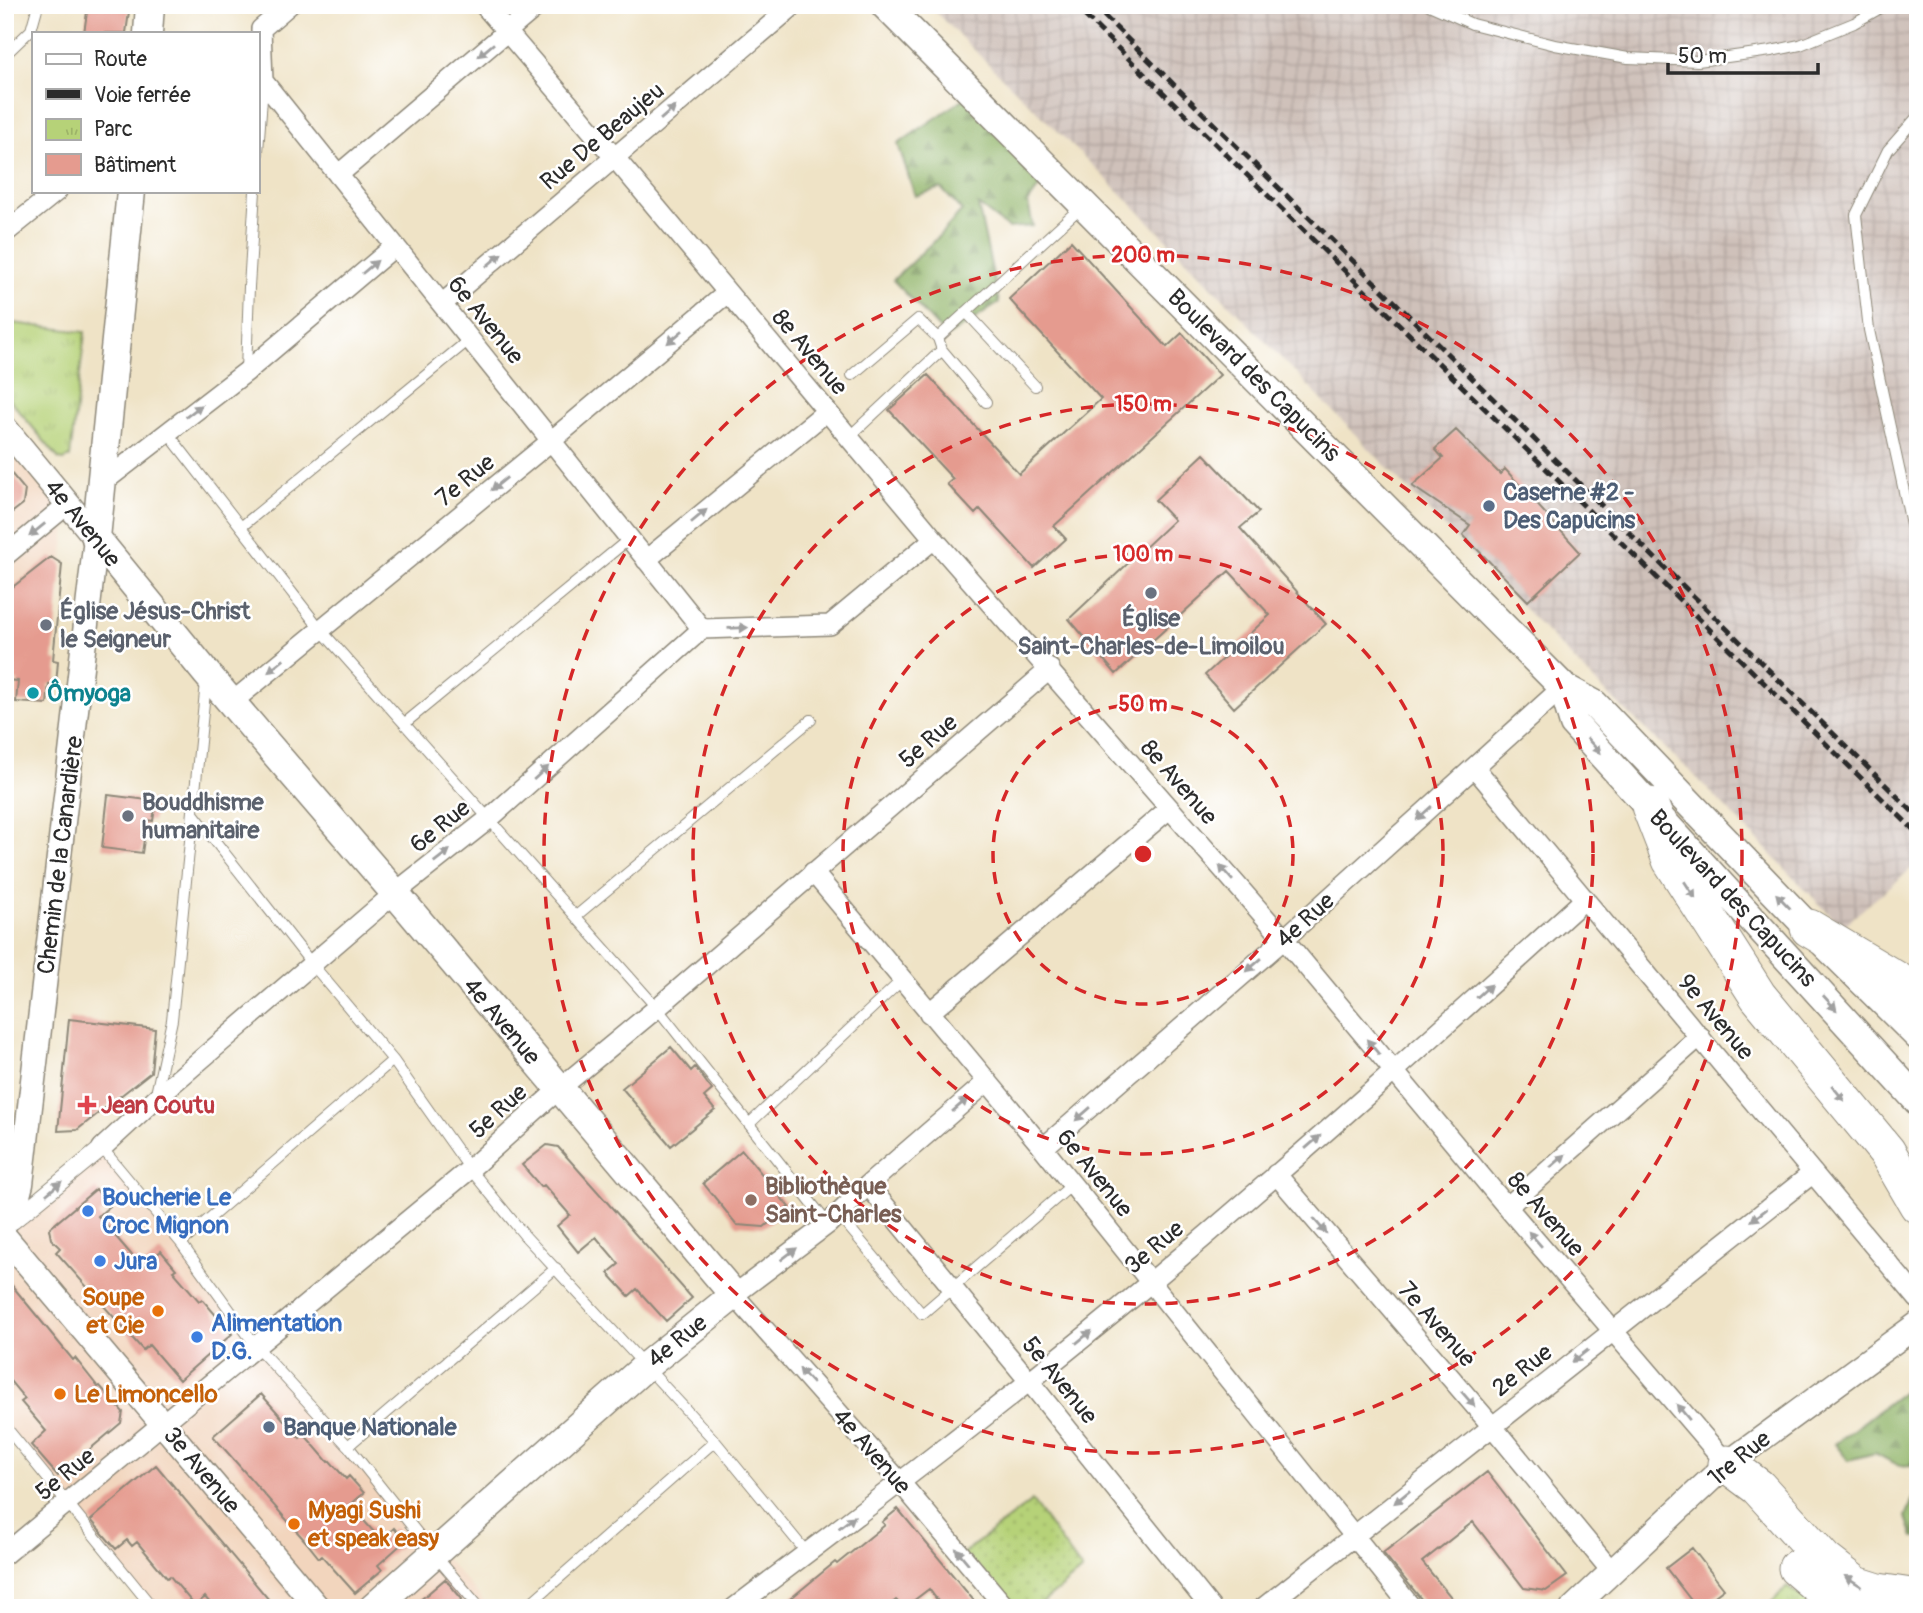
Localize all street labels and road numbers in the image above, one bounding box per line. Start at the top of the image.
street label: Rue De Beaujeu [535,76,670,197]
street label: 6e Avenue [441,270,530,370]
street label: Boulevard des Capucins [1161,283,1346,468]
street label: 8e Avenue [765,304,854,401]
street label: 7e Rue [430,448,501,513]
street label: 4e Avenue [38,473,127,573]
street label: 5e Rue [893,708,964,775]
street label: Chemin de la Canardière [31,734,90,976]
street label: 8e Avenue [1134,734,1223,831]
street label: 6e Rue [404,793,476,859]
street label: Boulevard des Capucins [1643,804,1823,993]
street label: 4e Rue [1270,886,1341,954]
street label: 9e Avenue [1671,968,1760,1066]
street label: 4e Avenue [457,972,546,1071]
street label: 5e Rue [463,1078,533,1145]
street label: 6e Avenue [1050,1123,1139,1223]
street label: 8e Avenue [1501,1166,1590,1263]
street label: 3e Rue [1119,1214,1190,1280]
street label: 7e Avenue [1392,1276,1482,1373]
street label: 4e Rue [641,1308,713,1374]
street label: 5e Avenue [1016,1331,1104,1430]
street label: 2e Rue [1486,1338,1558,1403]
street label: 4e Avenue [826,1402,917,1500]
street label: 3e Avenue [157,1421,246,1520]
street label: 1re Rue [1702,1424,1777,1492]
street label: 5e Rue [30,1442,101,1507]

